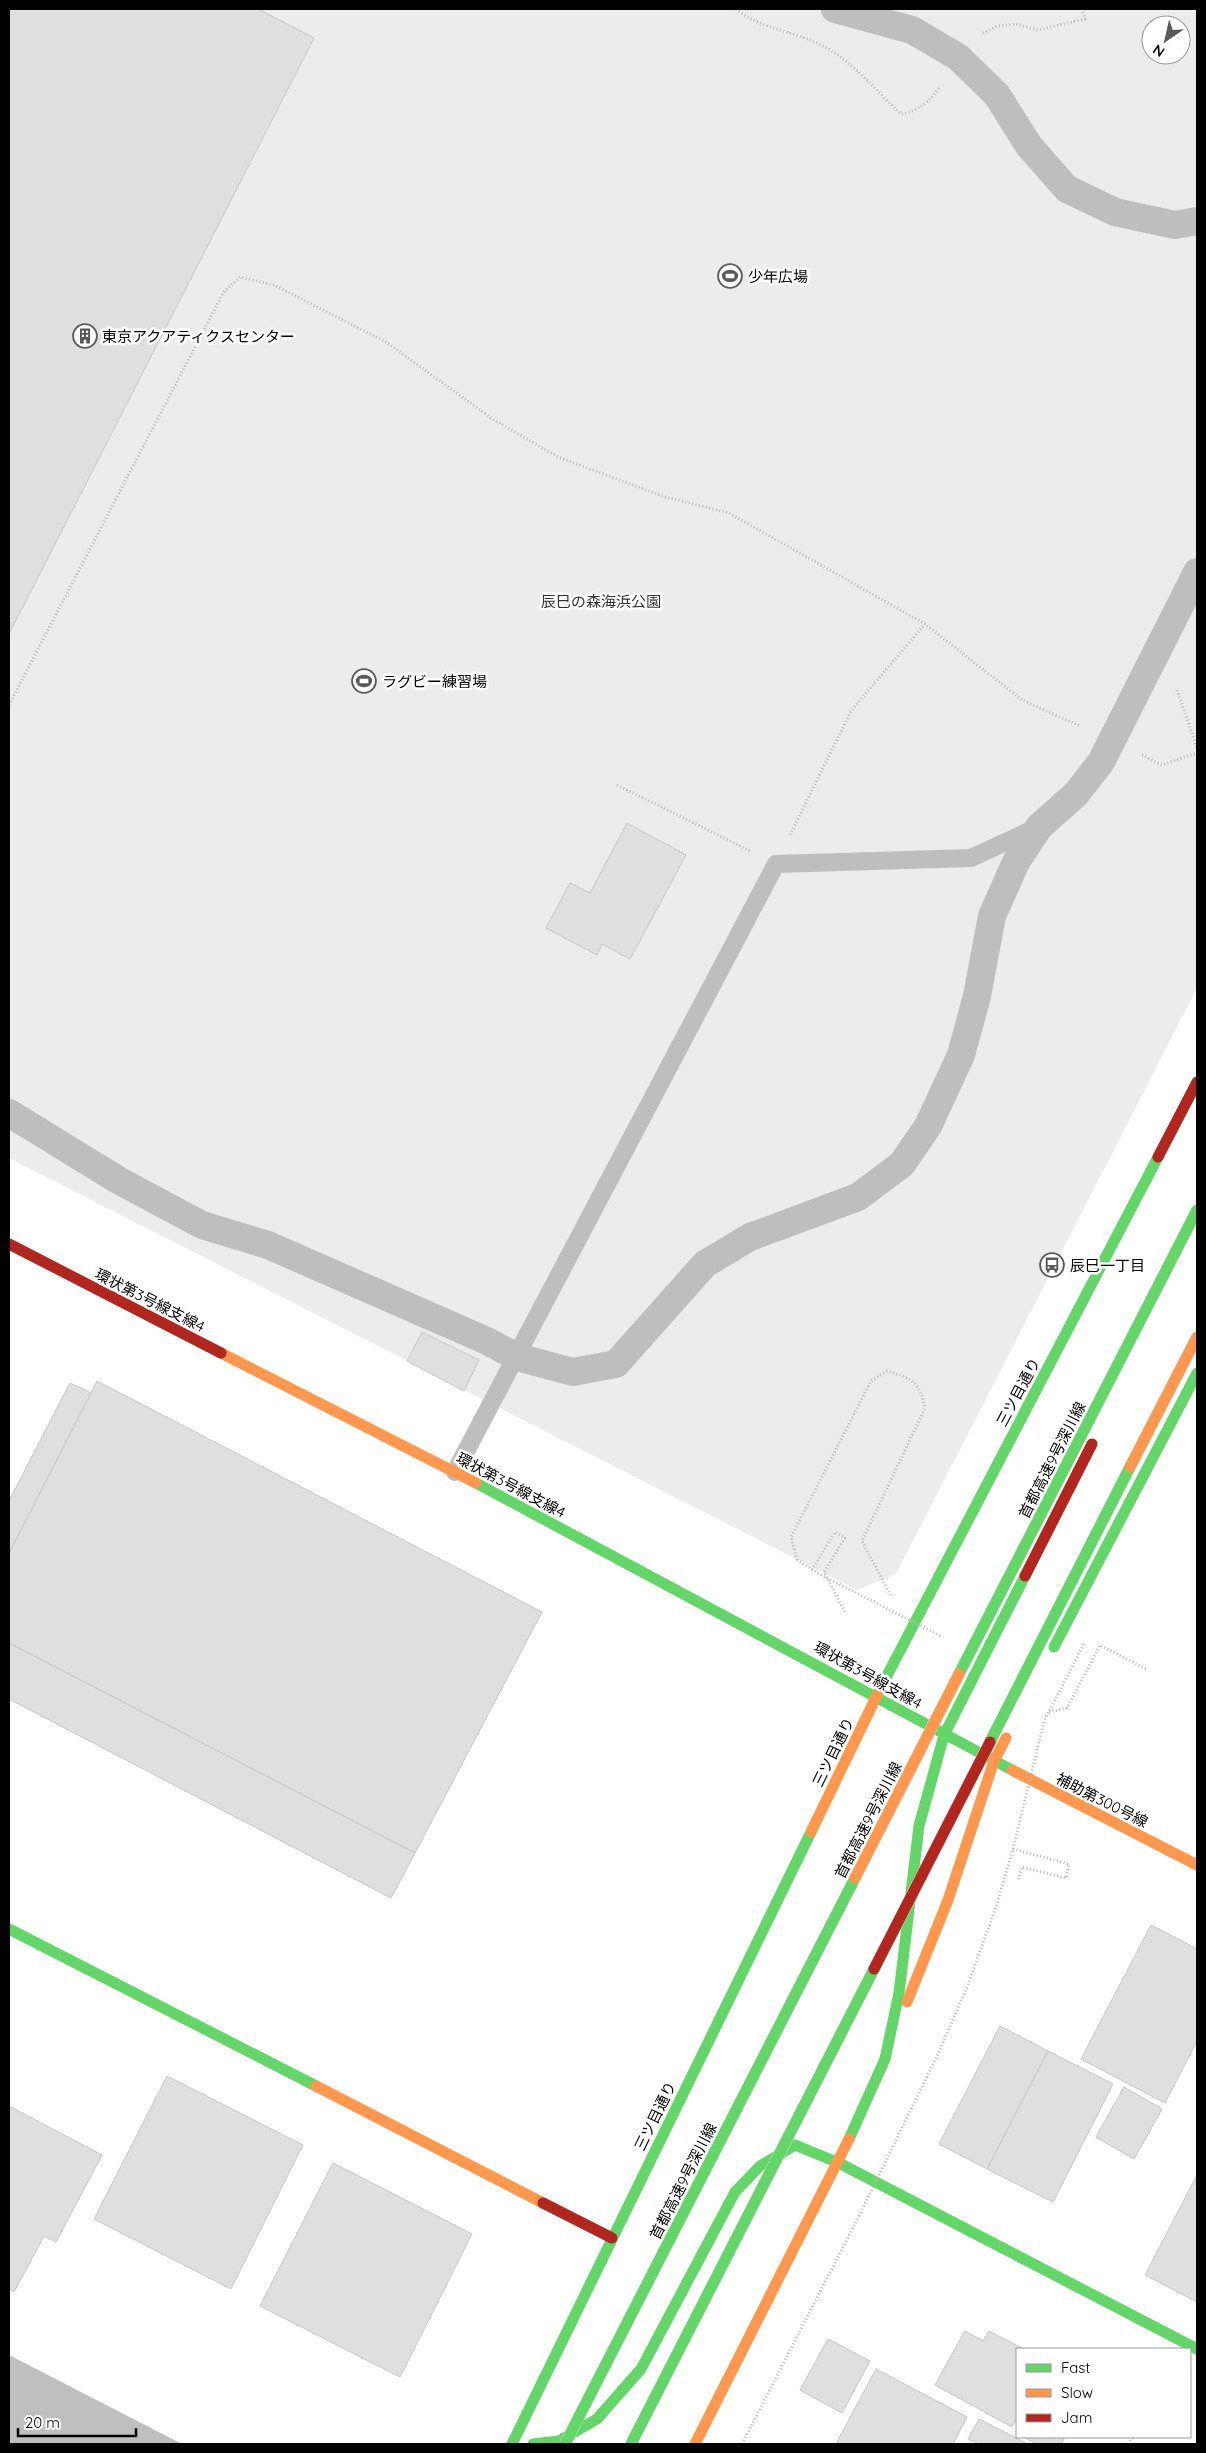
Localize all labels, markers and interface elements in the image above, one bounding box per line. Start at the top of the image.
north arrow [1141,15,1191,65]
text: N [1149,40,1168,61]
sports icon: 少年広場 [717,263,743,289]
place label: 少年広場 [748,267,808,286]
building icon: 東京アクアティクスセンター [72,323,98,349]
place label: 東京アクアティクスセンター [102,327,295,346]
park label: 辰巳の森海浜公園 [541,592,661,611]
sports icon: ラグビー練習場 [351,668,377,694]
place label: ラグビー練習場 [382,672,487,691]
bus stop icon: 辰巳一丁目 [1039,1252,1065,1278]
place label: 辰巳一丁目 [1070,1256,1145,1275]
street label: 環状第3号線支線4 [92,1264,208,1336]
street label: 三ツ目通り [992,1354,1044,1430]
street label: 首都高速9号深川線 [1014,1398,1090,1522]
street label: 環状第3号線支線4 [453,1448,569,1522]
street label: 環状第3号線支線4 [811,1637,925,1713]
street label: 三ツ目通り [808,1714,858,1790]
street label: 首都高速9号深川線 [830,1758,906,1882]
street label: 補助第300号線 [1053,1769,1151,1831]
street label: 三ツ目通り [630,2078,680,2154]
street label: 首都高速9号深川線 [645,2119,721,2243]
legend [1016,2348,1191,2438]
text: Fast [1061,2358,1090,2377]
text: Slow [1061,2383,1093,2402]
scale bar [18,2406,135,2438]
text: Jam [1061,2408,1092,2427]
text: 20 m [25,2413,60,2432]

